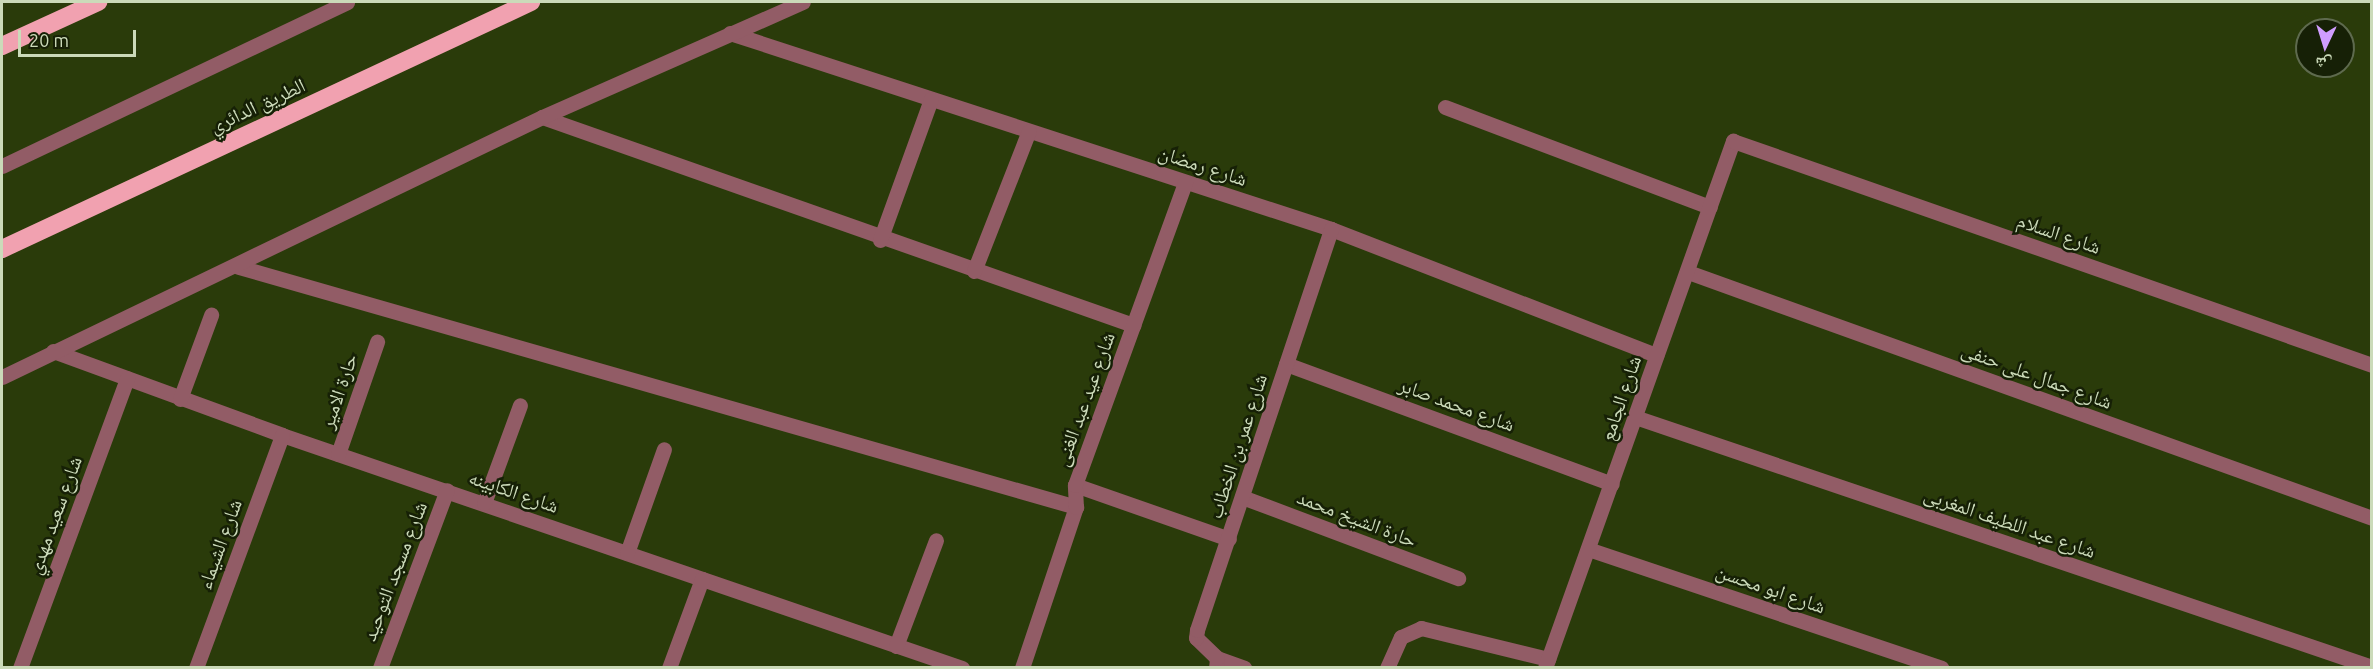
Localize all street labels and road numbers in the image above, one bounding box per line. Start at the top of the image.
street label: الطريق الدائري [205,72,309,138]
street label: شارع رمضان [1156,139,1250,191]
street label: شارع السلام [2014,208,2104,258]
street label: شارع عيد عبد الغنى [1049,329,1119,469]
street label: شارع جمال على حنفى [1958,337,2116,413]
street label: حارة الامير [314,350,362,432]
street label: شارع الجامع [1594,352,1646,444]
street label: شارع عمر بن الخطاب [1202,371,1272,521]
street label: شارع محمد صابر [1396,372,1518,436]
street label: شارع سعيد مهدي [22,453,86,577]
street label: شارع الكابينه [466,464,562,518]
street label: شارع عبد اللطيف المغربى [1921,481,2099,563]
street label: حارة الشيخ محمد [1294,484,1420,552]
street label: شارع الشيماء [192,496,246,592]
street label: شارع مسجد التوحيد [356,498,432,644]
street label: شارع ابو محسن [1713,558,1829,618]

